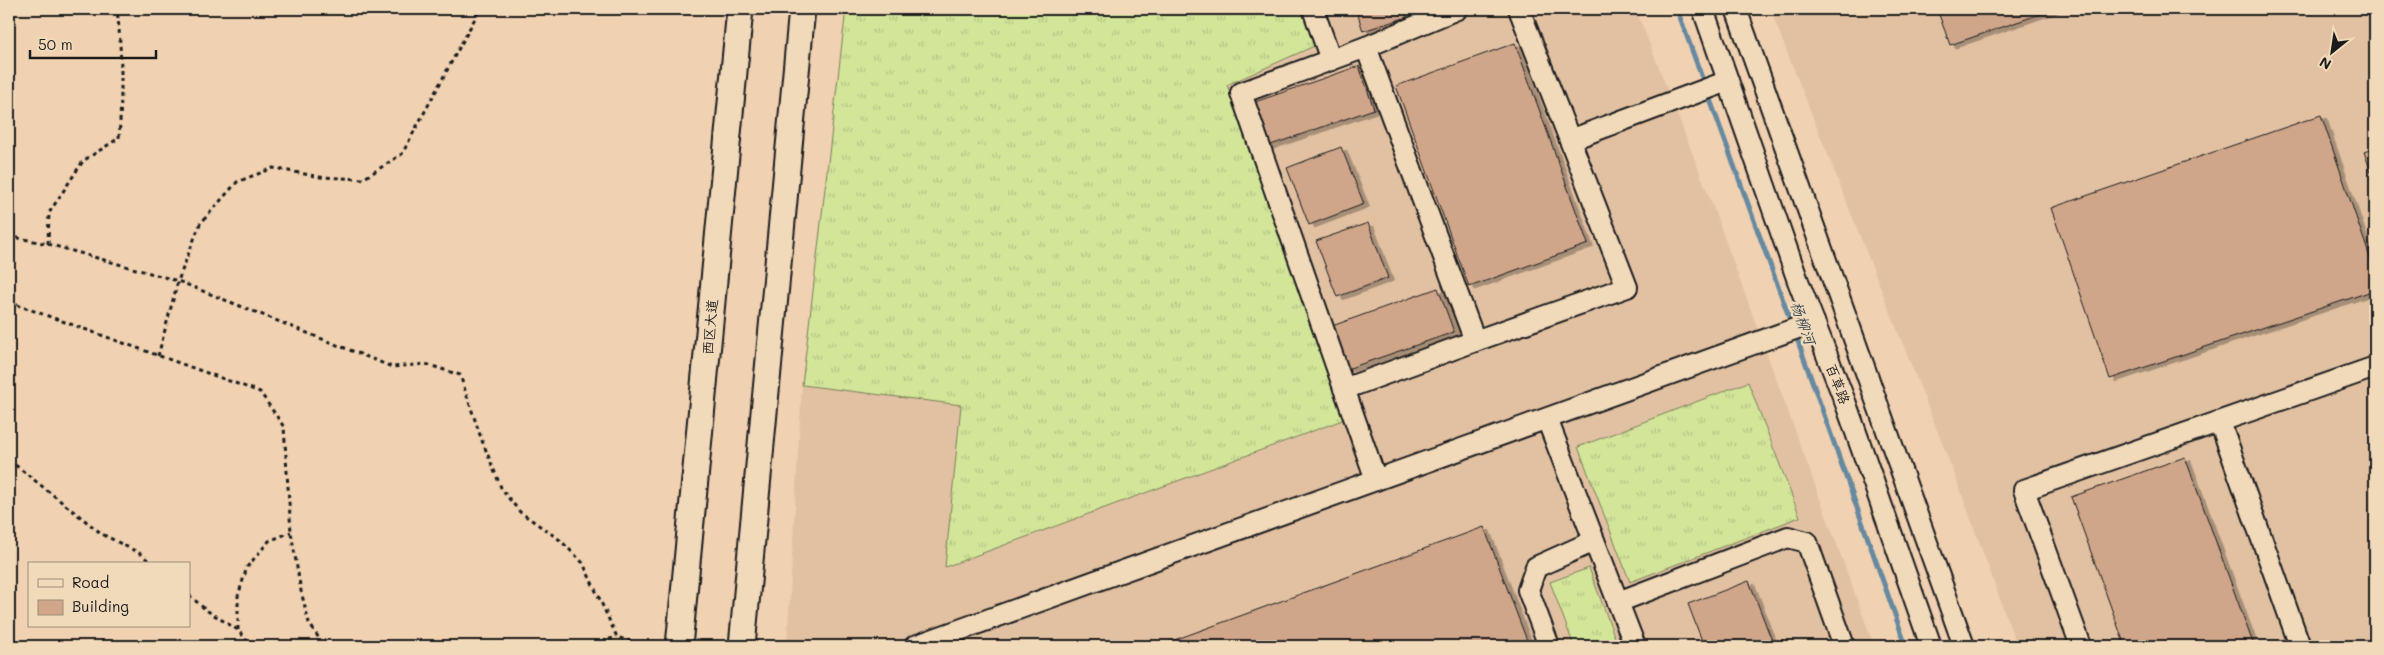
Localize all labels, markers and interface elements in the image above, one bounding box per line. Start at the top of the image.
scale bar [30,28,156,60]
north arrow [2306,28,2356,78]
text: 50 m [38,34,73,54]
text: N [2316,53,2335,75]
street label: 西区大道 [698,298,721,356]
water label: 杨柳河 [1787,298,1822,350]
street label: 百草路 [1822,361,1855,407]
legend [28,562,190,628]
text: Road [72,572,109,592]
text: Building [72,596,129,616]

